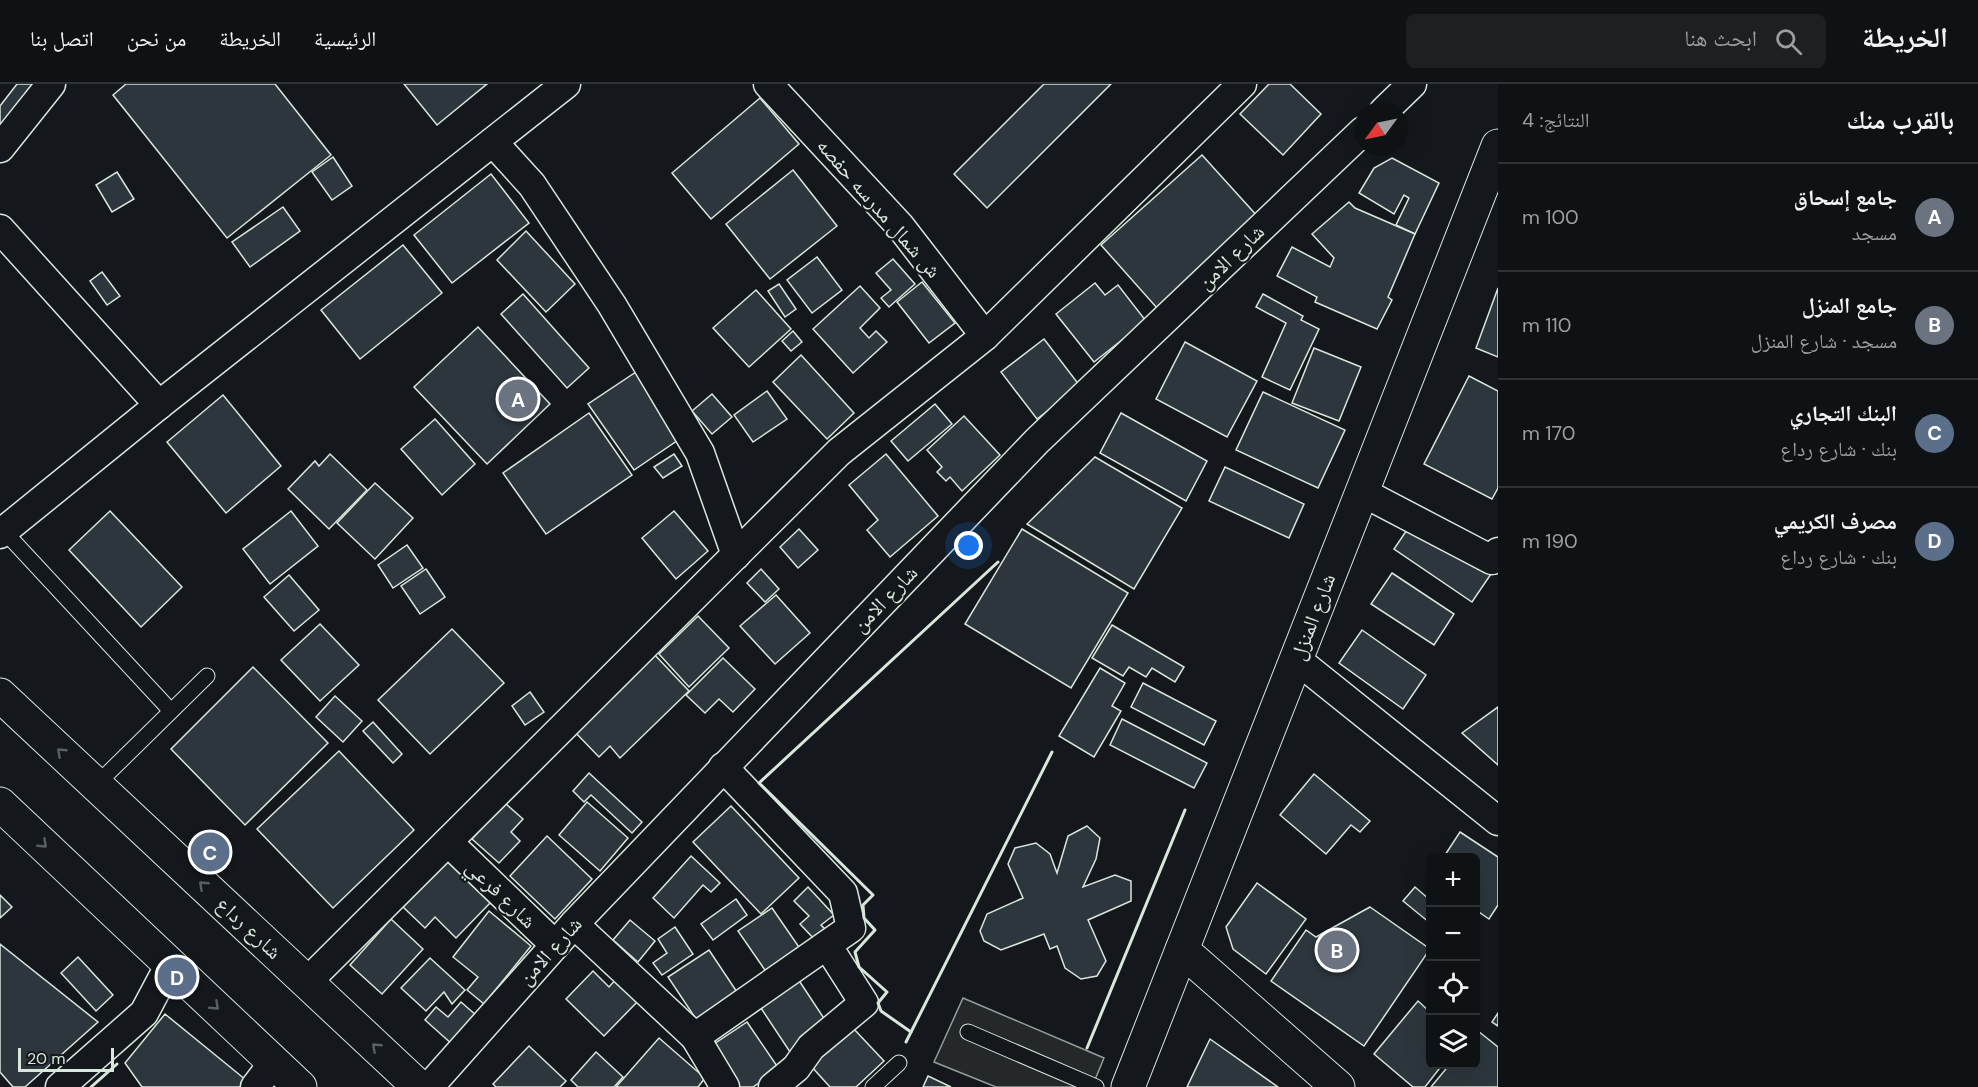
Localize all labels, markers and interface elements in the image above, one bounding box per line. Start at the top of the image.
search box [1406,14,1826,68]
text: الخريطة [1862,19,1948,56]
text: ابحث هنا [1684,24,1757,53]
text: اتصل بنا [30,25,94,53]
text: من نحن [127,25,186,53]
text: الخريطة [219,25,281,53]
text: الرئيسية [314,25,376,53]
icon: search [1772,25,1805,58]
north arrow [1354,102,1408,156]
text: بالقرب منك [1846,103,1954,137]
text: النتائج: 4 [1522,107,1589,133]
street label: ش شمال مدرسه حفصه [811,132,947,284]
text: جامع إسحاق [1794,183,1897,212]
text: 100 m [1522,204,1579,230]
text: A [1927,204,1942,230]
street label: شارع الامن [1191,218,1271,296]
text: مسجد [1852,220,1897,246]
text: جامع المنزل [1802,291,1897,320]
text: 110 m [1522,312,1571,338]
text: B [1928,312,1941,338]
text: مسجد · شارع المنزل [1751,328,1897,354]
pin: A [498,376,538,422]
text: البنك التجاري [1790,399,1897,428]
text: 170 m [1522,420,1575,446]
text: C [1927,420,1942,446]
text: بنك · شارع رداع [1780,436,1897,462]
text: مصرف الكريمي [1774,507,1897,536]
text: 190 m [1522,528,1578,554]
text: D [1927,528,1942,554]
your location [954,531,983,560]
text: بنك · شارع رداع [1780,544,1897,570]
street label: شارع الامن [846,559,924,639]
street label: شارع المنزل [1284,570,1342,664]
one-way arrow [57,748,67,759]
pin: C [190,830,230,874]
one-way arrow [35,836,46,847]
street label: شارع فرعي [458,853,542,936]
map controls [1426,853,1480,1069]
button: + [1426,853,1480,907]
one-way arrow [199,881,210,892]
street label: شارع رداع [210,890,288,966]
button: − [1426,907,1480,961]
street label: شارع الامن [512,911,588,991]
pin: B [1318,928,1356,972]
pin: D [158,954,196,1000]
button: locate [1426,961,1480,1015]
one-way arrow [208,999,219,1010]
button: layers [1426,1015,1480,1069]
one-way arrow [372,1043,383,1054]
scale bar [18,1045,114,1072]
text: 20 m [27,1048,66,1069]

